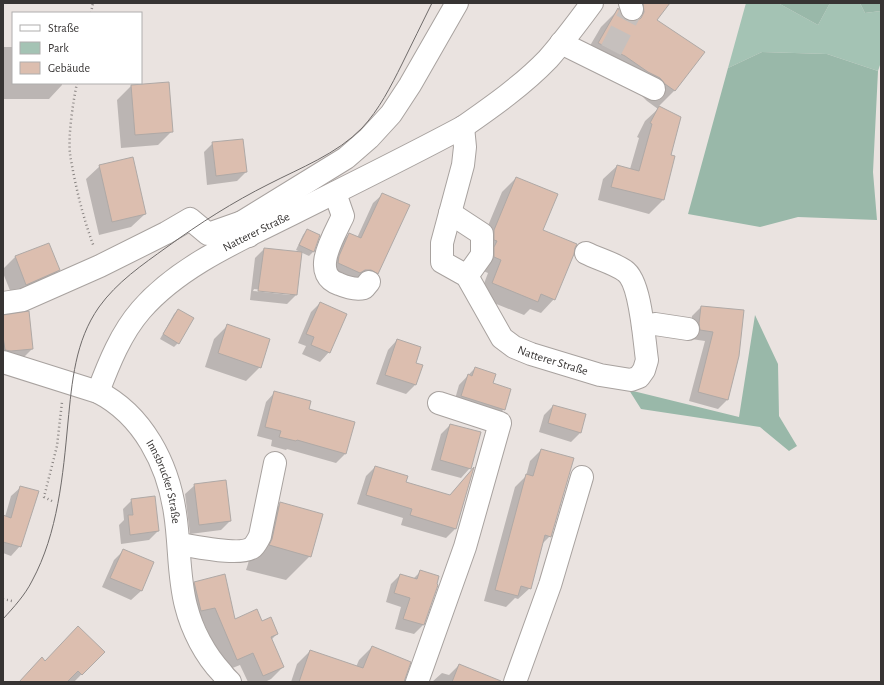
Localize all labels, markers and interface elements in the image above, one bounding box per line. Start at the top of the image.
legend [12,12,142,84]
text: Straße [48,22,79,34]
text: Park [48,42,69,54]
text: Gebäude [48,62,90,74]
street label: Natterer Straße [221,210,291,254]
street label: Natterer Straße [516,343,589,377]
street label: Innsbrucker Straße [144,437,182,524]

